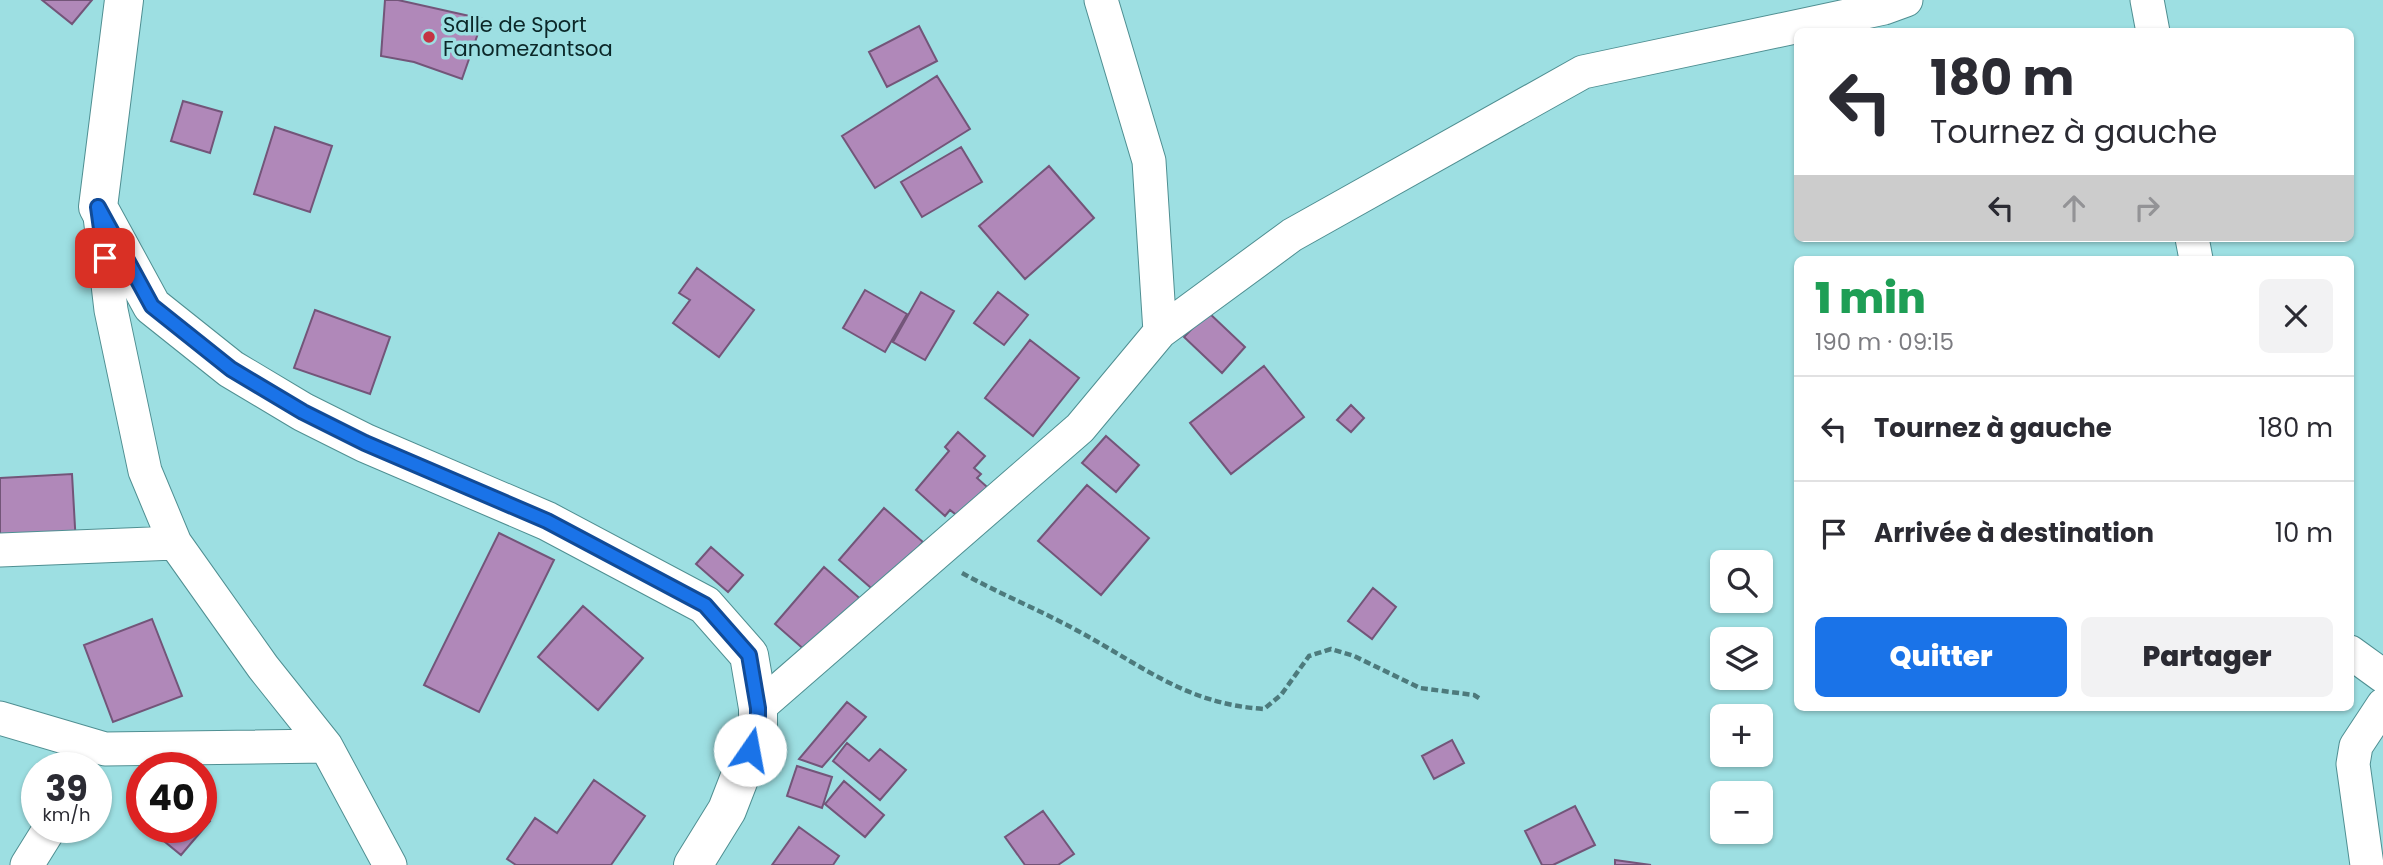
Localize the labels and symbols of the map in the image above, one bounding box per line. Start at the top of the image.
place label: Salle de Sport Fanomezantsoa [443,10,613,63]
marker: Salle de Sport Fanomezantsoa [421,29,437,45]
pin [75,228,135,288]
position arrow [713,713,787,787]
speed limit sign: 40 [126,752,217,843]

